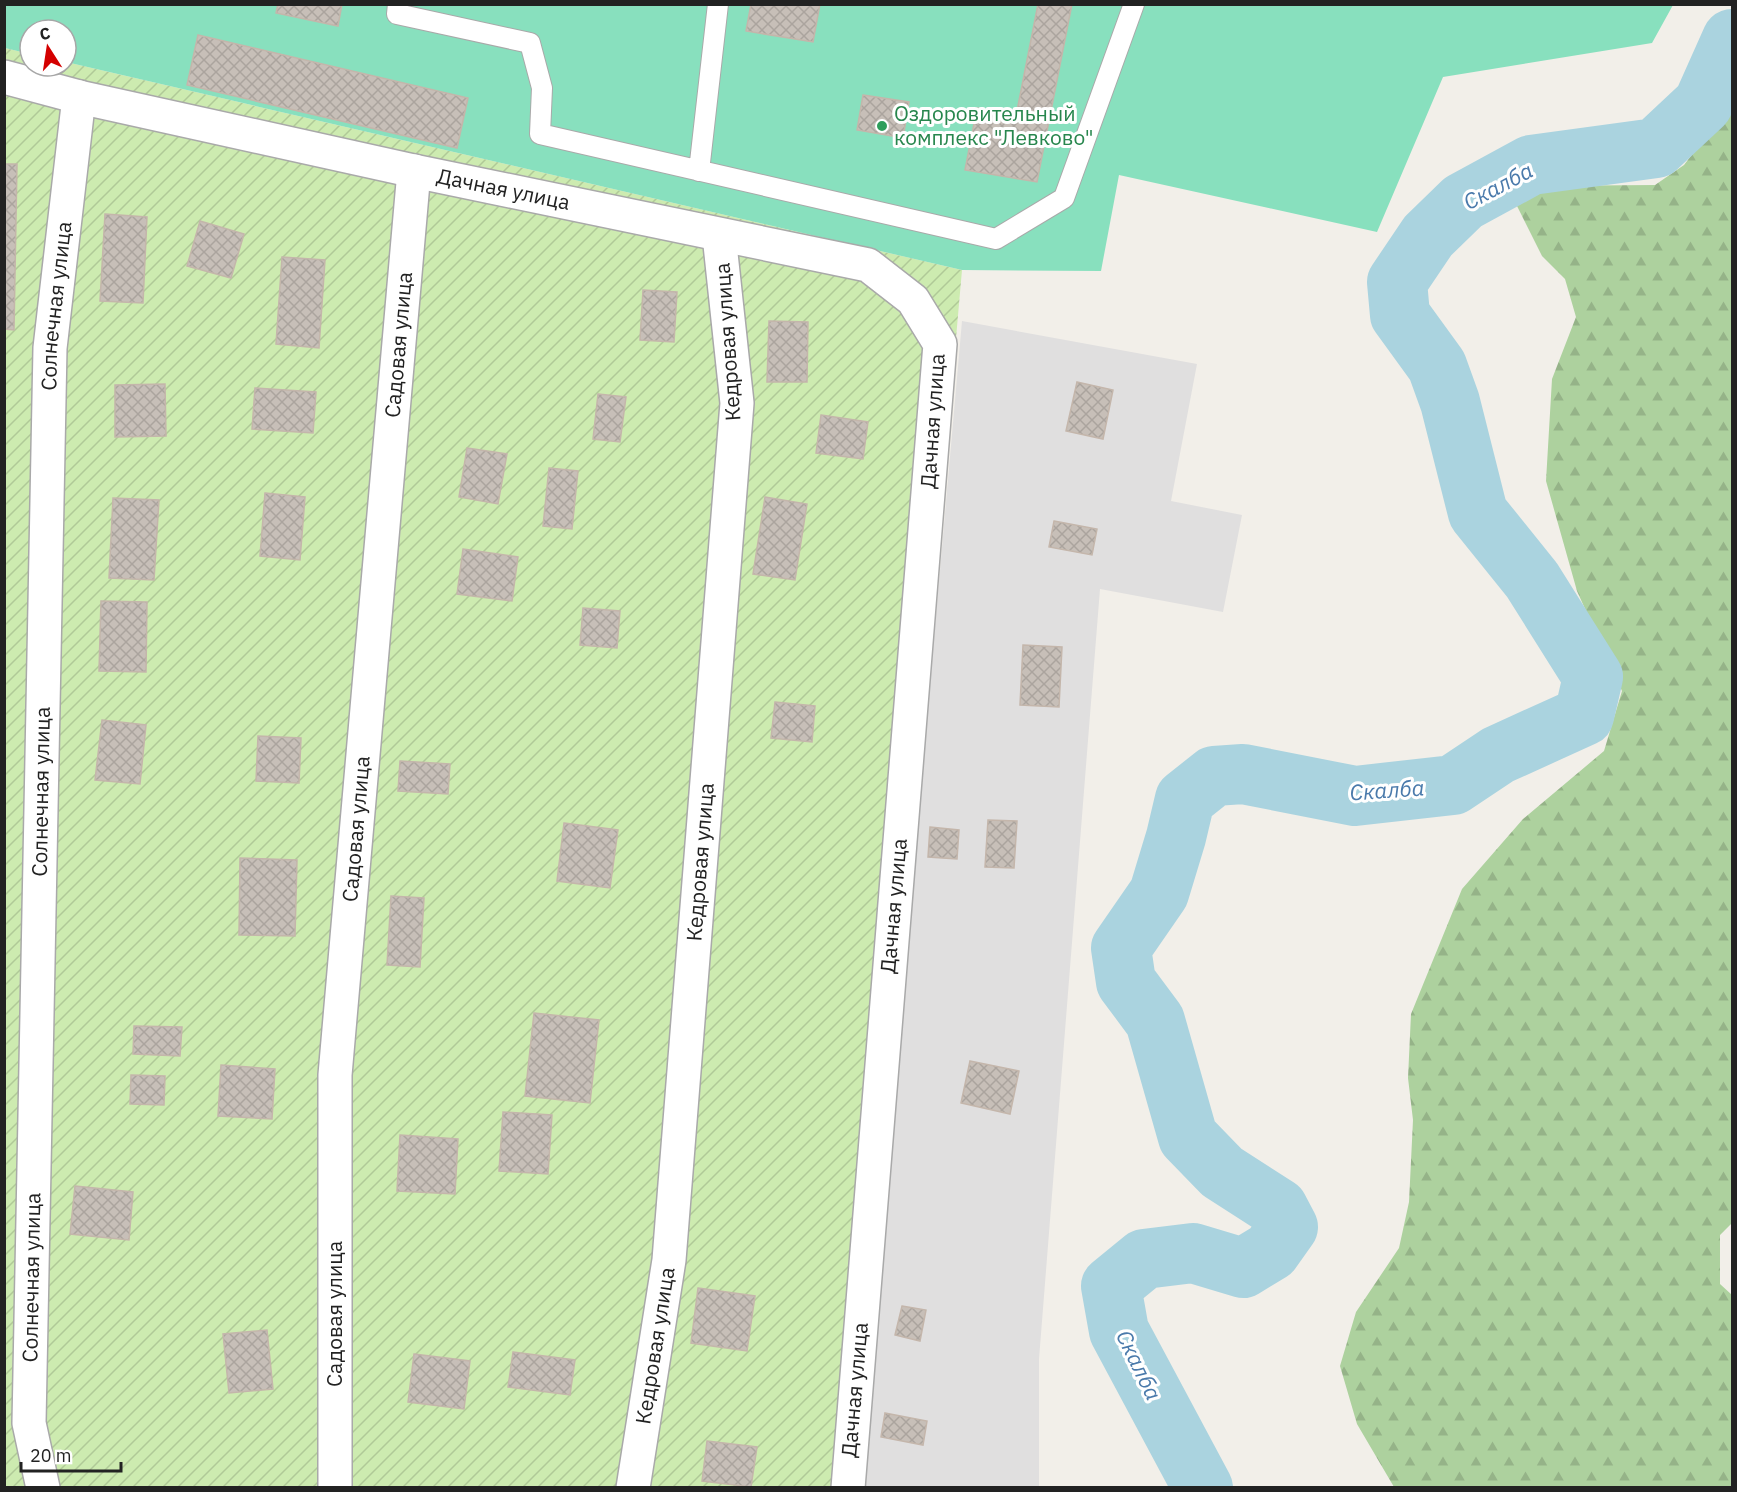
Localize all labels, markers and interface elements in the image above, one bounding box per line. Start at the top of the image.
north arrow [18,18,78,78]
text: С [38,22,52,44]
place label: Оздоровительный комплекс "Левково" [894,99,1094,151]
marker: Оздоровительный комплекс "Левково" [875,119,889,133]
water label: Скалба [1458,155,1538,216]
street label: Дачная улица [434,161,573,216]
street label: Солнечная улица [34,220,78,391]
street label: Кедровая улица [708,262,746,422]
street label: Садовая улица [378,271,418,419]
street label: Дачная улица [913,352,951,489]
street label: Солнечная улица [25,706,56,877]
street label: Садовая улица [335,755,376,903]
water label: Скалба [1349,772,1425,807]
street label: Кедровая улица [679,782,720,942]
street label: Дачная улица [873,837,913,975]
street label: Солнечная улица [15,1192,46,1363]
street label: Садовая улица [320,1241,348,1387]
street label: Кедровая улица [628,1265,681,1426]
street label: Дачная улица [834,1321,874,1459]
water label: Скалба [1110,1325,1169,1405]
scale bar [21,1435,122,1473]
text: 20 m [30,1444,72,1467]

